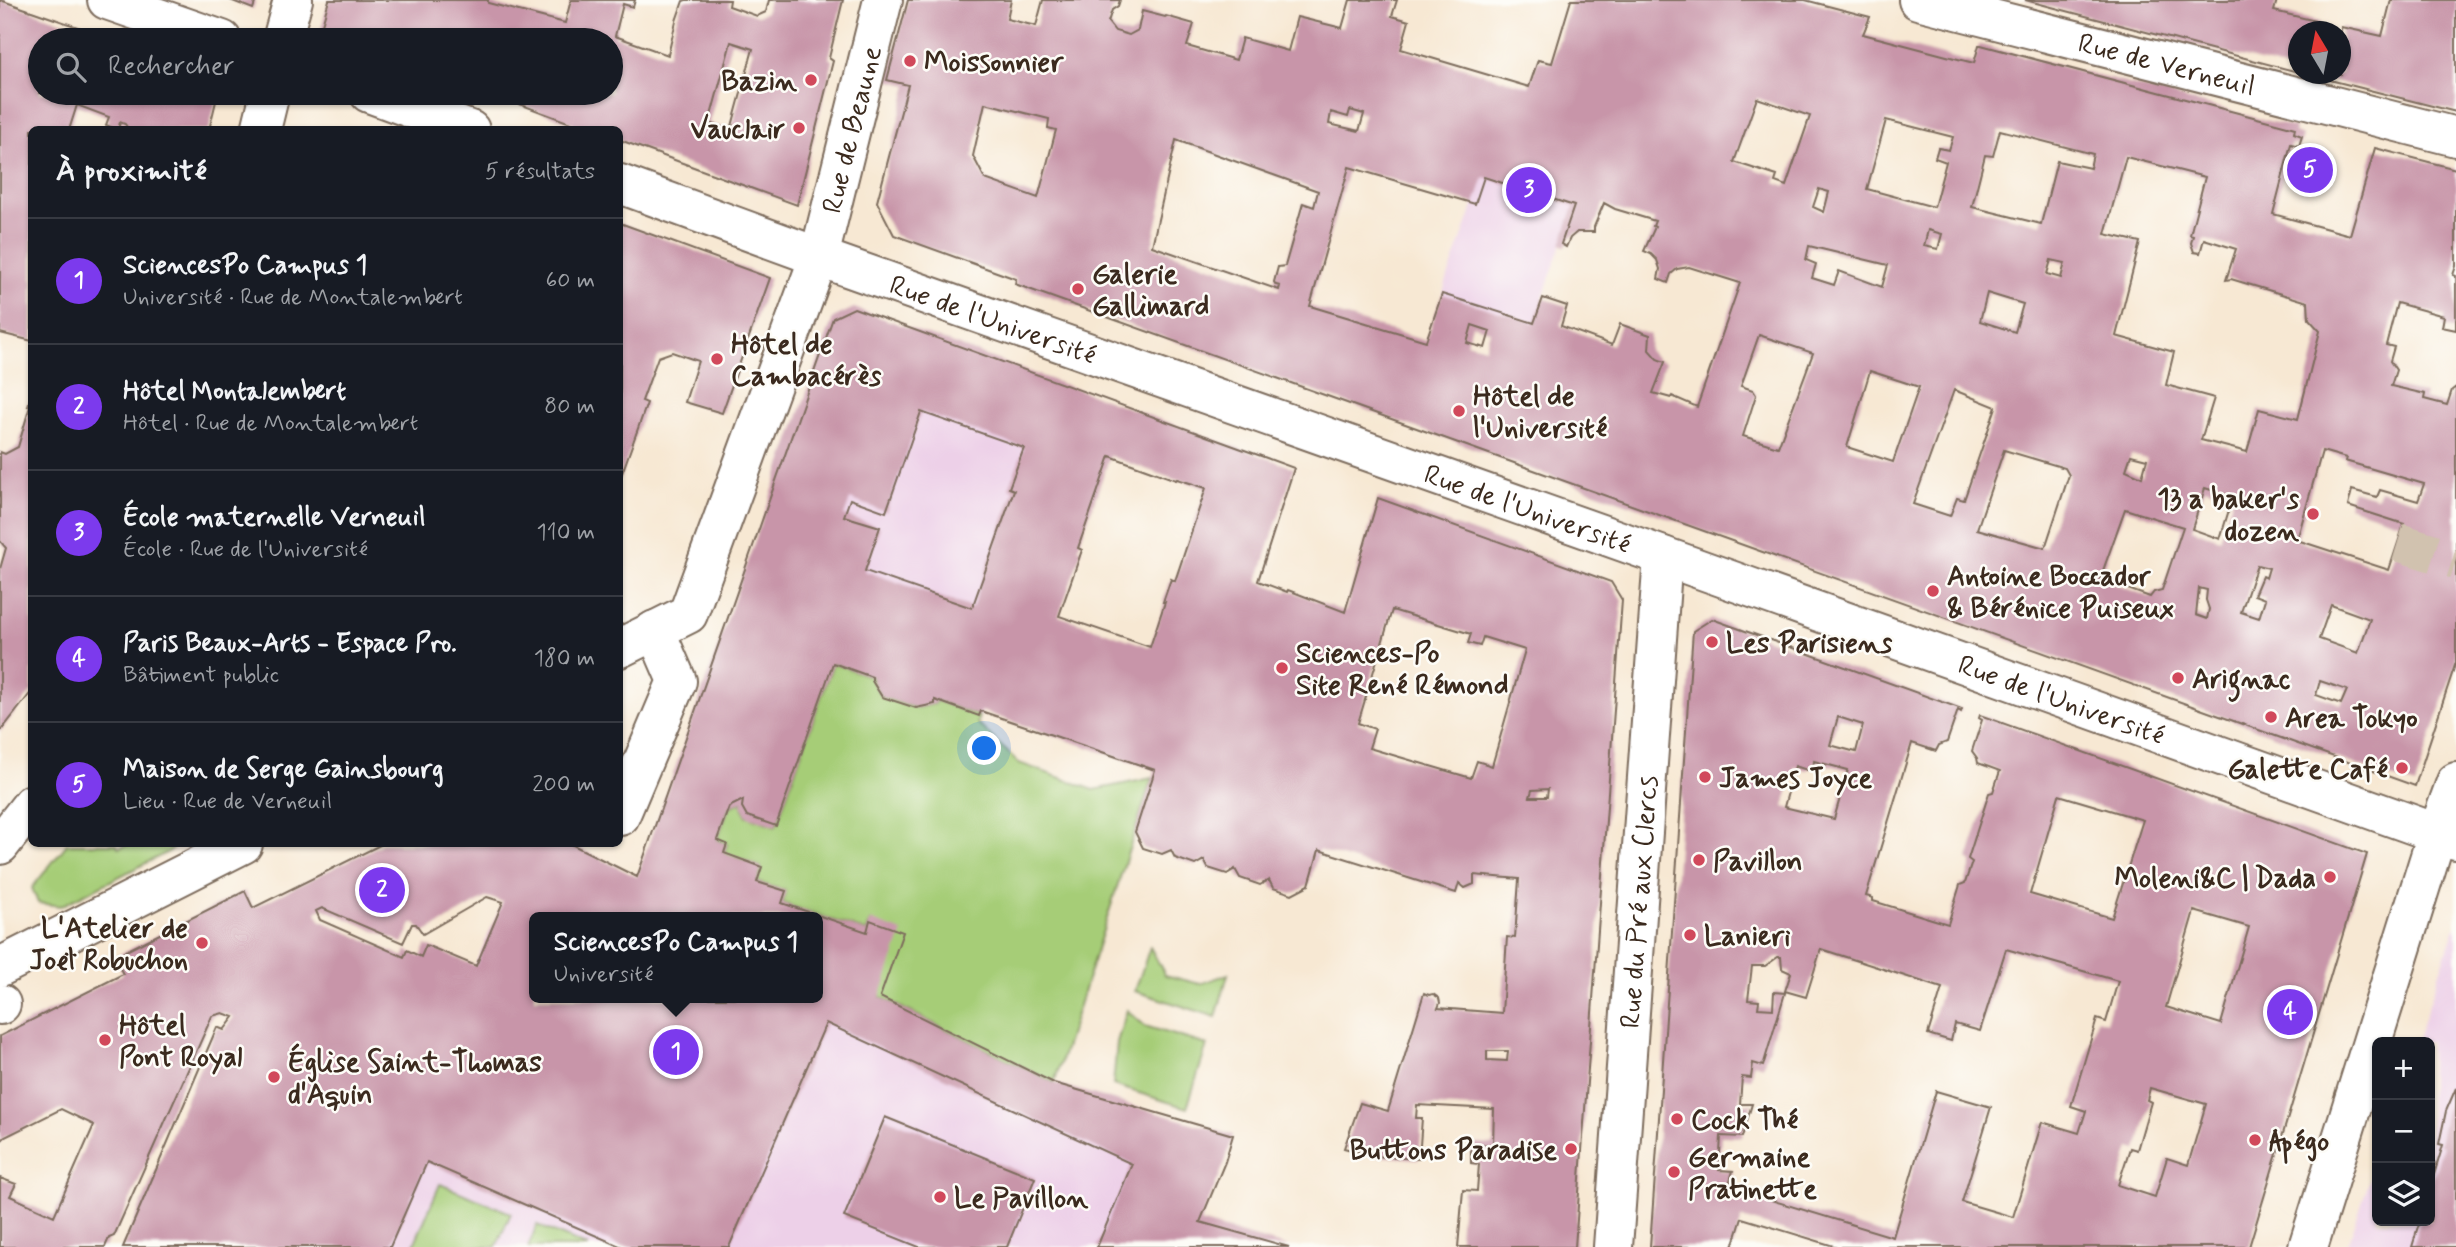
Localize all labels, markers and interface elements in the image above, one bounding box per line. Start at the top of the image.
north arrow [2288,21,2351,84]
street label: Rue de Verneuil [2074,26,2259,106]
search box [28,28,623,105]
street label: Rue de Beaune [815,42,892,217]
place label: Moissonnier [924,45,1064,82]
icon: search [52,48,90,86]
text: Rechercher [108,50,234,84]
marker: Moissonnier [902,53,918,69]
place label: Bazin [721,64,798,101]
marker: Bazin [803,72,819,88]
place label: Vauclair [691,112,785,149]
marker: Vauclair [791,120,807,136]
pin: 5 [2287,144,2333,196]
text: À proximité [56,152,207,191]
text: 5 résultats [485,157,595,187]
pin: 3 [1506,164,1552,216]
text: SciencesPo Campus 1 [123,249,367,283]
place label: Galerie Gallimard [1092,257,1209,326]
text: 1 [74,266,84,296]
text: 60 m [546,266,595,296]
street label: Rue de l'Université [884,267,1101,375]
marker: Galerie Gallimard [1070,281,1086,297]
text: Université · Rue de Montalembert [123,283,463,313]
place label: Hôtel de Cambacérès [731,327,882,396]
marker: Hôtel de Cambacérès [709,351,725,367]
text: Hôtel Montalembert [123,375,346,409]
place label: Hôtel de l'Université [1473,379,1608,448]
text: 2 [73,392,85,422]
text: 80 m [544,392,595,422]
marker: Hôtel de l'Université [1451,403,1467,419]
text: Hôtel · Rue de Montalembert [123,409,418,439]
street label: Rue de l'Université [1419,457,1635,564]
place label: 13 a baker's dozen [2157,482,2300,551]
text: École maternelle Verneuil [123,501,425,535]
marker: 13 a baker's dozen [2305,506,2321,522]
text: 3 [74,518,84,548]
text: 110 m [536,518,595,548]
text: École · Rue de l'Université [123,535,368,565]
place label: Antoine Boccador & Bérénice Puiseux [1947,559,2174,628]
marker: Antoine Boccador & Bérénice Puiseux [1925,583,1941,599]
place label: Les Parisiens [1726,626,1893,663]
text: Paris Beaux-Arts - Espace Pro. [123,627,457,661]
marker: Les Parisiens [1704,634,1720,650]
place label: Sciences-Po Site René Rémond [1296,636,1508,705]
text: 4 [72,644,86,674]
text: 180 m [534,644,595,674]
street label: Rue de l'Université [1953,647,2169,755]
marker: Sciences-Po Site René Rémond [1274,660,1290,676]
text: Bâtiment public [123,661,279,691]
place label: Arignac [2192,662,2291,702]
marker: Arignac [2170,670,2186,686]
place label: Area Tokyo [2285,701,2418,738]
marker: Area Tokyo [2263,709,2279,725]
your location [967,731,1001,765]
place label: Galette Café [2227,752,2389,789]
text: Maison de Serge Gainsbourg [123,753,444,787]
marker: Galette Café [2394,760,2410,776]
place label: James Joyce [1719,761,1873,798]
marker: James Joyce [1697,769,1713,785]
text: 5 [72,770,86,800]
text: 200 m [532,770,595,800]
street label: Rue du Pré aux Clercs [1613,774,1668,1030]
text: Lieu · Rue de Verneuil [123,787,332,817]
place label: Pavillon [1713,844,1803,881]
marker: Pavillon [1691,852,1707,868]
place label: Moleni&C | Dada [2114,861,2316,898]
pin: 2 [359,864,405,916]
marker: Moleni&C | Dada [2322,869,2338,885]
place label: L'Atelier de Joël Robuchon [29,911,188,980]
popup [529,912,823,1003]
place label: Lanieri [1704,919,1791,956]
text: SciencesPo Campus 1 [554,926,798,960]
marker: Lanieri [1682,927,1698,943]
marker: L'Atelier de Joël Robuchon [194,935,210,951]
text: Université [554,960,653,990]
pin: 4 [2267,986,2313,1038]
place label: Hôtel Pont Royal [119,1008,243,1077]
pin: 1 [653,1026,699,1078]
marker: Hôtel Pont Royal [97,1032,113,1048]
map controls [2372,1037,2435,1226]
button: + [2372,1037,2435,1100]
place label: Église Saint-Thomas d'Aquin [288,1043,542,1114]
marker: Église Saint-Thomas d'Aquin [266,1069,282,1085]
button: − [2372,1100,2435,1163]
place label: Cock Thé [1691,1103,1799,1140]
marker: Cock Thé [1669,1111,1685,1127]
place label: Apégo [2269,1124,2329,1164]
marker: Apégo [2247,1132,2263,1148]
place label: Buttons Paradise [1350,1133,1557,1170]
place label: Germaine Pratinette [1688,1140,1817,1209]
marker: Buttons Paradise [1563,1141,1579,1157]
button: layers [2372,1163,2435,1226]
marker: Germaine Pratinette [1666,1164,1682,1180]
place label: Le Pavillon [954,1181,1089,1218]
marker: Le Pavillon [932,1189,948,1205]

